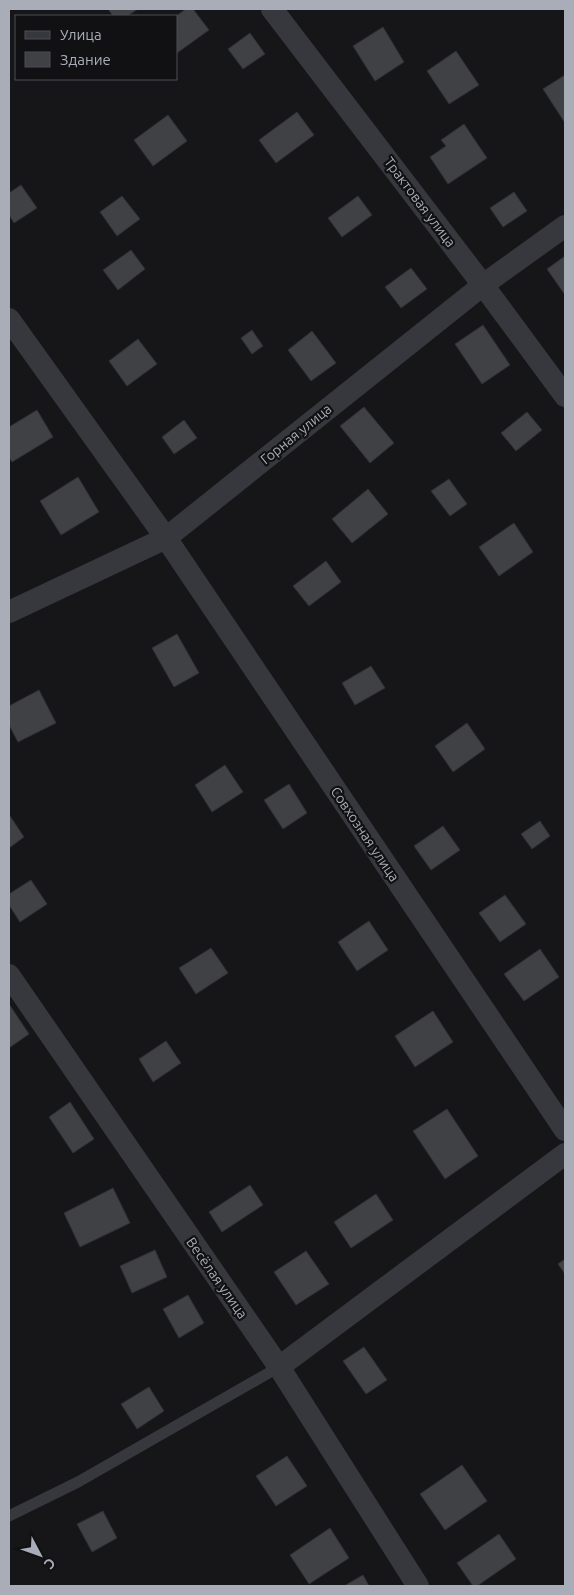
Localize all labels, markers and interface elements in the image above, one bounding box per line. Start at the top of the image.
legend [15,15,178,80]
text: Улица [60,26,102,43]
text: Здание [60,51,111,68]
street label: Трактовая улица [381,154,459,250]
street label: Горная улица [257,401,335,467]
street label: Совхозная улица [327,784,403,884]
street label: Весёлая улица [183,1234,251,1322]
north arrow [15,1530,65,1580]
text: С [41,1555,59,1572]

